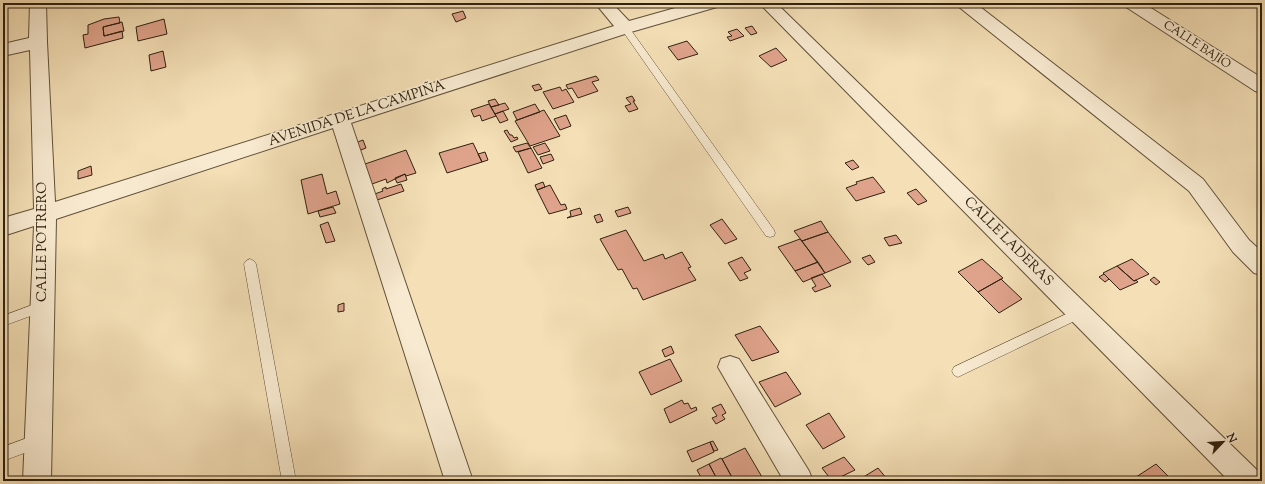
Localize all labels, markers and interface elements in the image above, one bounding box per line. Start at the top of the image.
street label: CALLE BAJÍO [1160,16,1234,74]
street label: AVENIDA DE LA CAMPIÑA [266,76,449,152]
street label: CALLE POTRERO [33,182,53,302]
street label: CALLE LADERAS [959,193,1057,291]
north arrow [1203,422,1243,462]
text: N [1222,430,1240,446]

